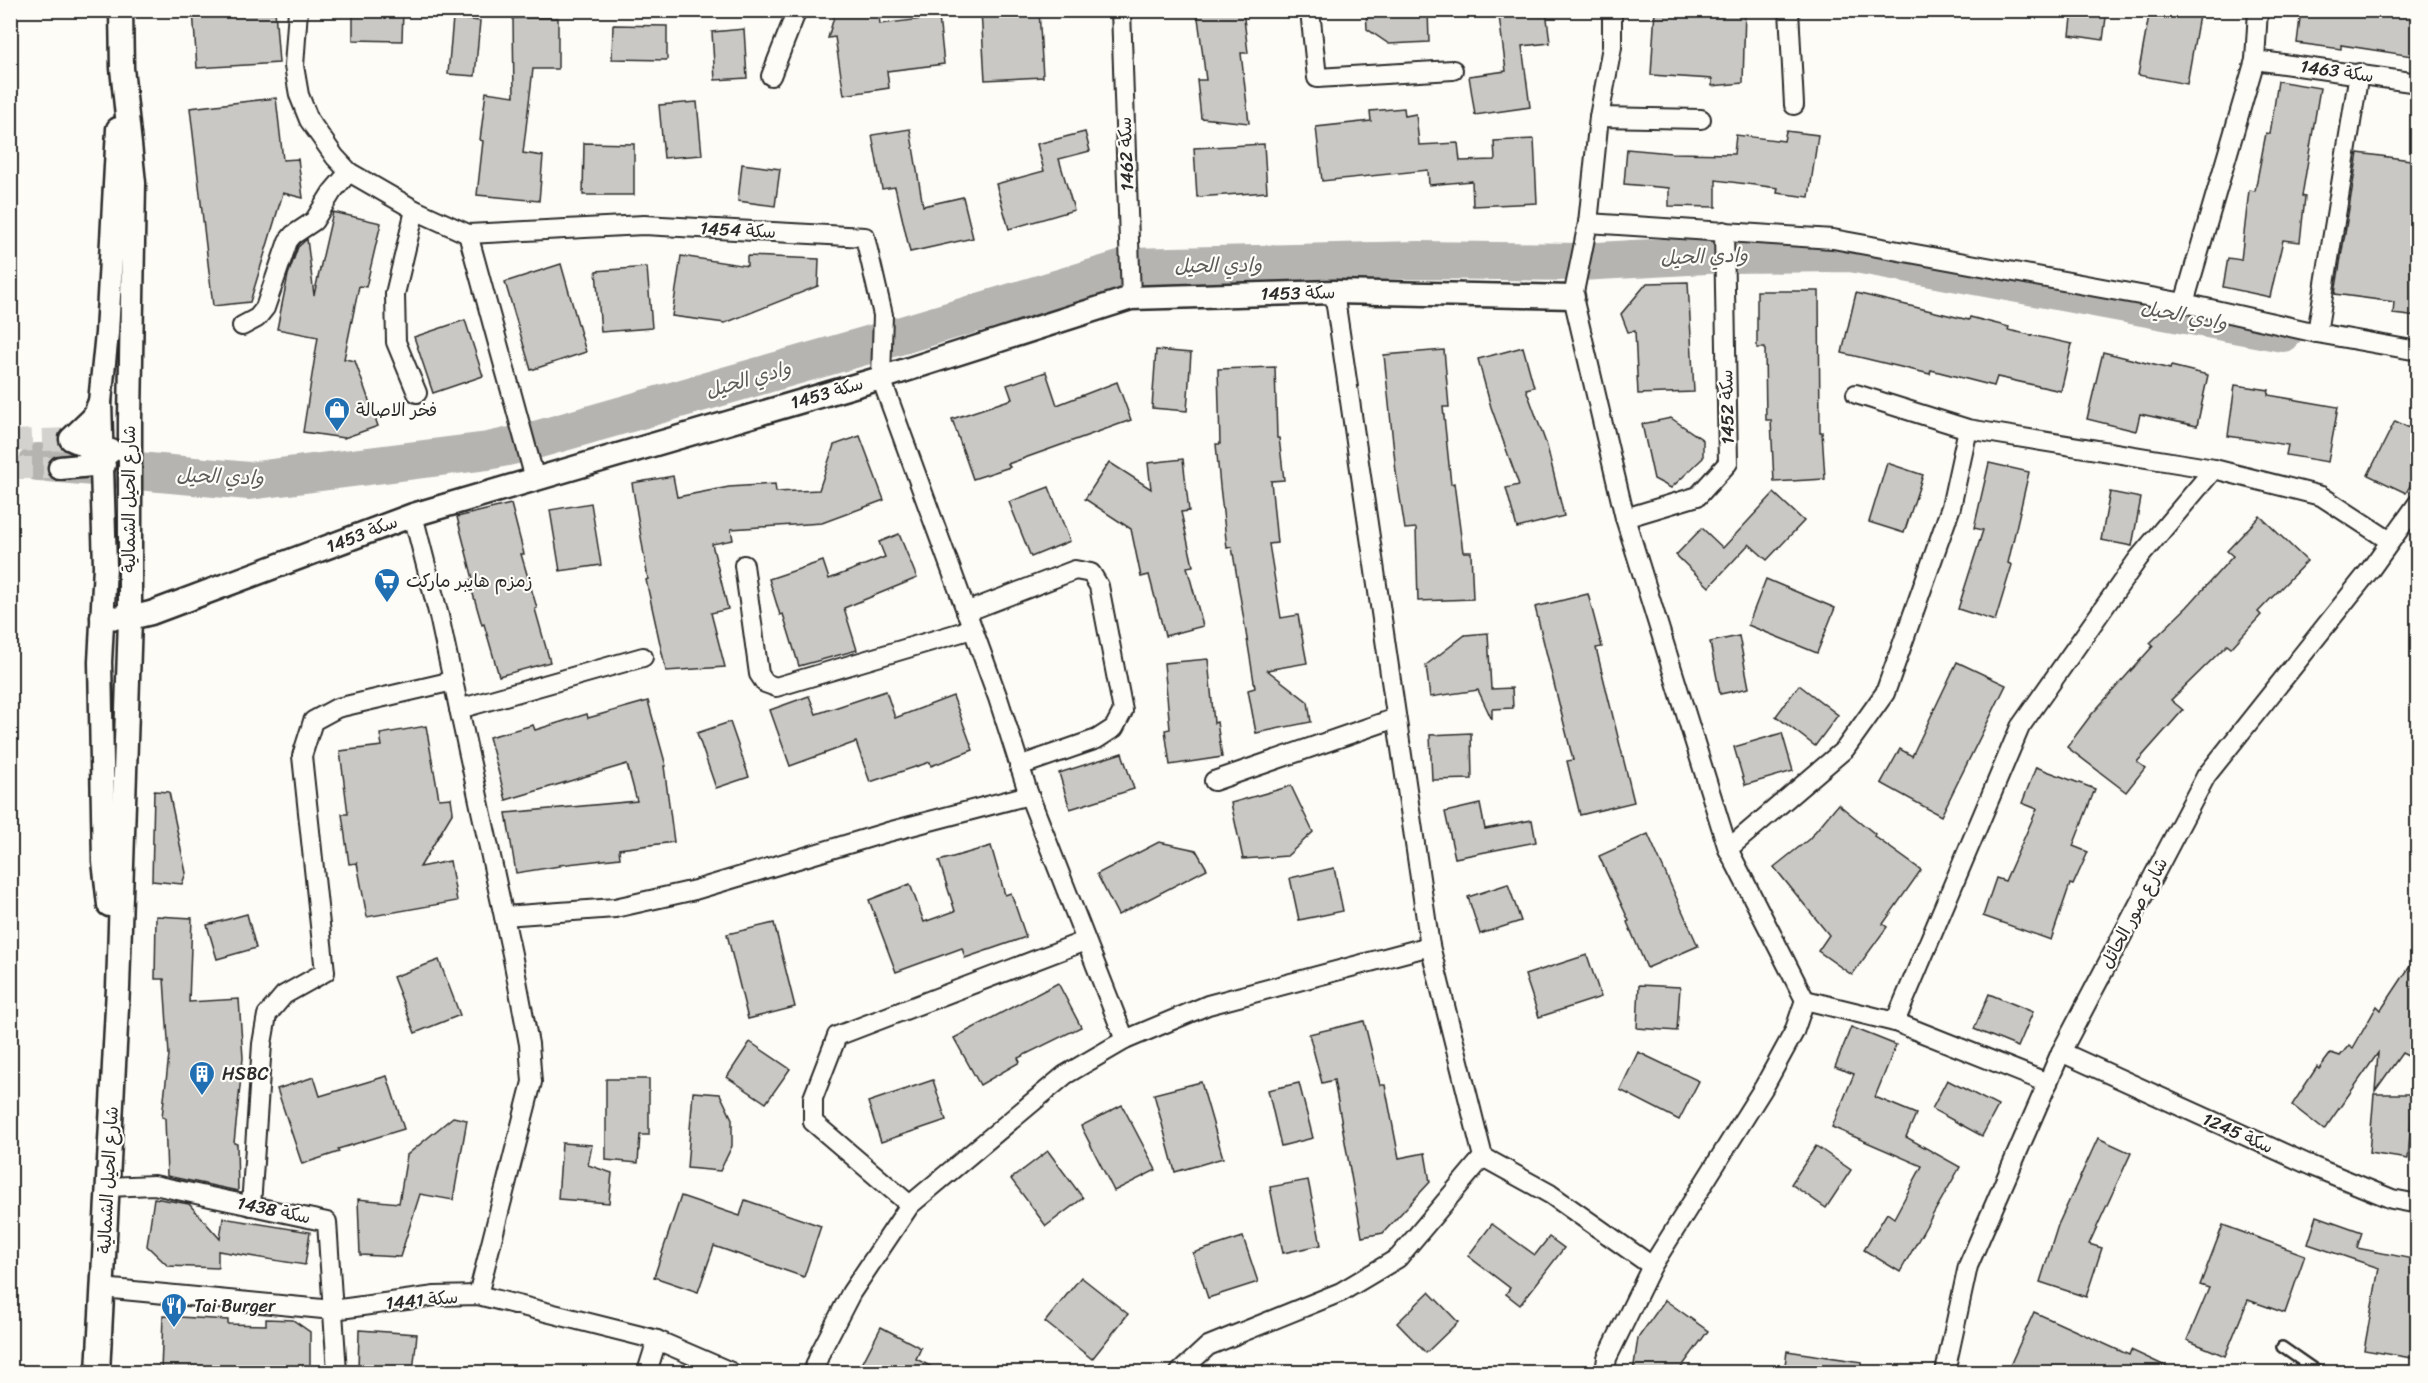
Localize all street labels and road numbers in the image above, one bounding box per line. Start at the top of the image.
street label: سكة 1463 [2298,50,2376,92]
street label: سكة 1462 [1109,116,1143,192]
street label: سكة 1454 [699,212,777,248]
street label: سكة 1453 [1260,276,1336,310]
street label: سكة 1453 [787,367,867,419]
street label: سكة 1452 [1710,369,1744,445]
street label: شارع الحيل الشمالية [113,425,145,573]
street label: سكة 1453 [321,506,403,562]
street label: شارع صور الحائل [2091,851,2177,975]
street label: سكة 1245 [2197,1103,2279,1163]
street label: شارع الحيل الشمالية [88,1105,128,1255]
street label: سكة 1438 [234,1187,314,1233]
street label: سكة 1441 [384,1281,460,1319]

